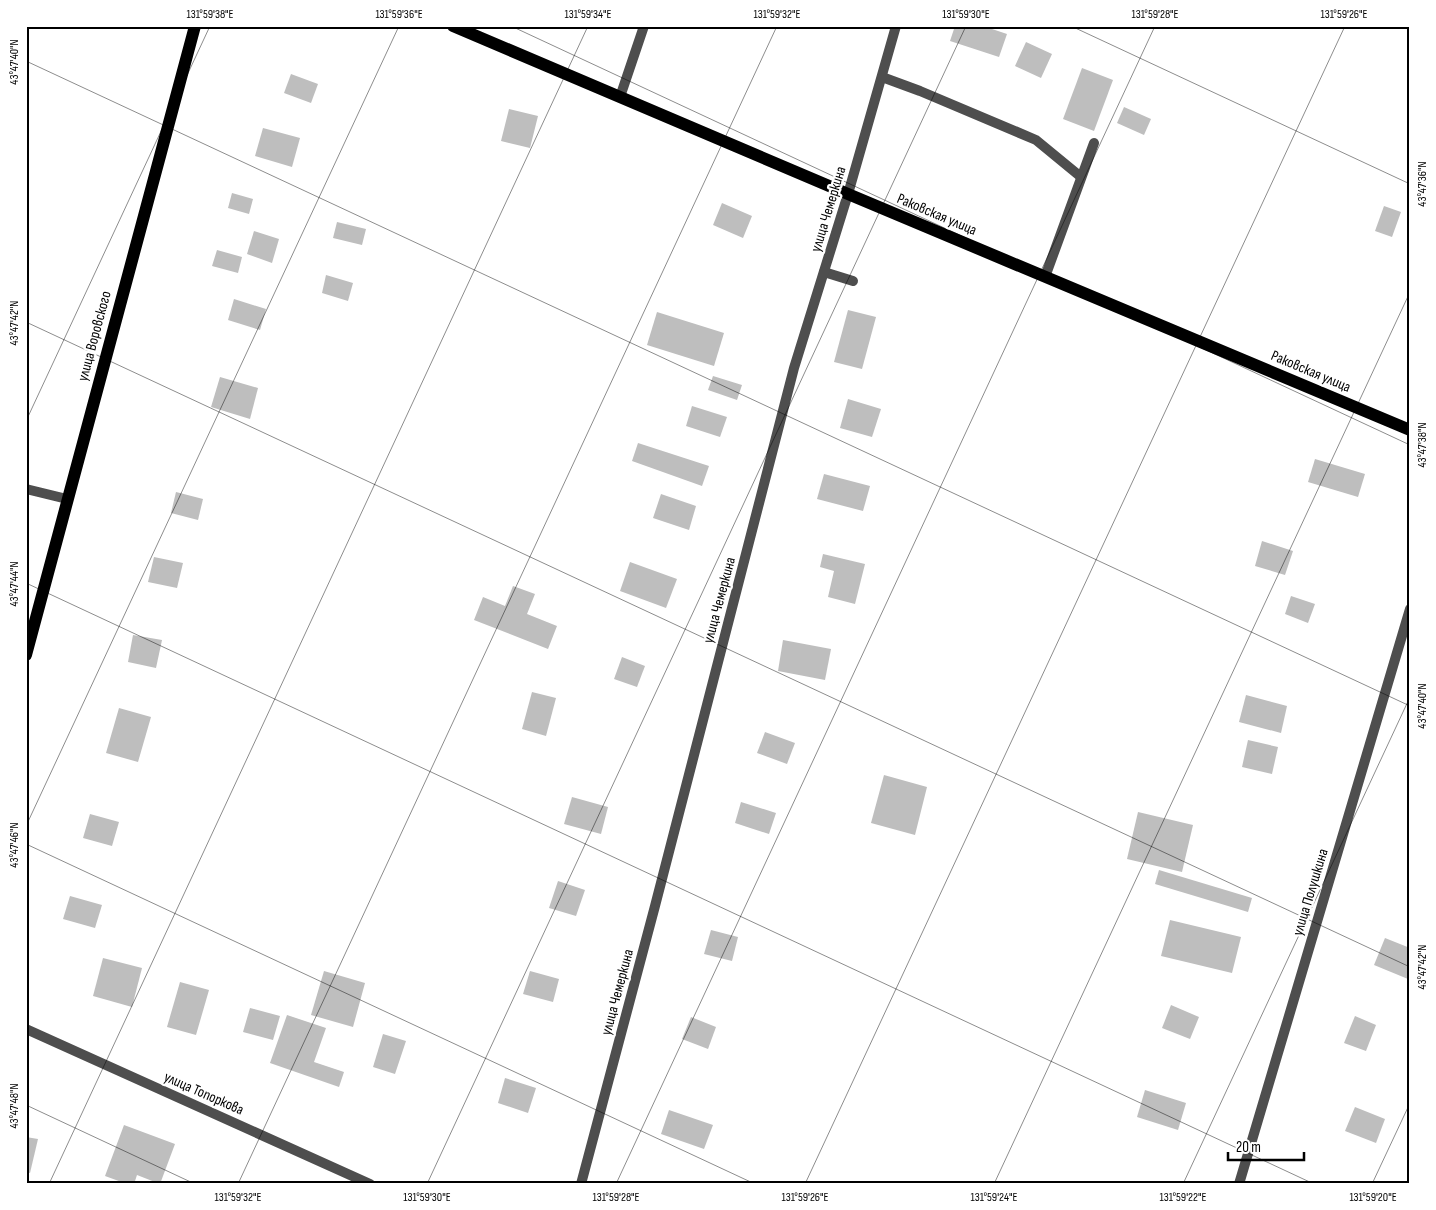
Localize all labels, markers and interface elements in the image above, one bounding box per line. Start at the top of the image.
text: 131°59'38"E [186,7,234,22]
text: 131°59'36"E [375,7,423,22]
text: 131°59'34"E [565,7,612,22]
text: 131°59'32"E [754,7,801,22]
text: 131°59'30"E [942,7,990,22]
text: 131°59'28"E [1131,7,1179,22]
text: 131°59'26"E [1320,7,1368,22]
text: 43°47'40"N [7,39,22,85]
text: 43°47'36"N [1415,161,1430,207]
street label: улица Чемеркина [806,164,851,254]
street label: Раковская улица [894,189,980,240]
street label: улица Воровского [73,289,116,383]
text: 43°47'42"N [7,301,22,346]
street label: Раковская улица [1268,346,1354,397]
text: 43°47'38"N [1415,422,1430,468]
street label: улица Чемеркина [699,555,740,645]
text: 43°47'44"N [7,561,22,607]
text: 43°47'40"N [1415,683,1430,729]
text: 43°47'46"N [7,822,22,868]
street label: улица Полушкина [1288,846,1333,938]
text: 43°47'42"N [1415,945,1430,990]
street label: улица Чемеркина [597,947,638,1037]
street label: улица Топоркова [161,1067,247,1120]
text: 43°47'48"N [7,1083,22,1129]
scale bar [1228,1130,1305,1162]
text: 20 m [1236,1138,1261,1157]
text: 131°59'32"E [215,1190,262,1205]
text: 131°59'30"E [403,1190,451,1205]
text: 131°59'28"E [592,1190,640,1205]
text: 131°59'26"E [781,1190,829,1205]
text: 131°59'24"E [971,1190,1017,1205]
text: 131°59'22"E [1160,1190,1206,1205]
text: 131°59'20"E [1349,1190,1397,1205]

